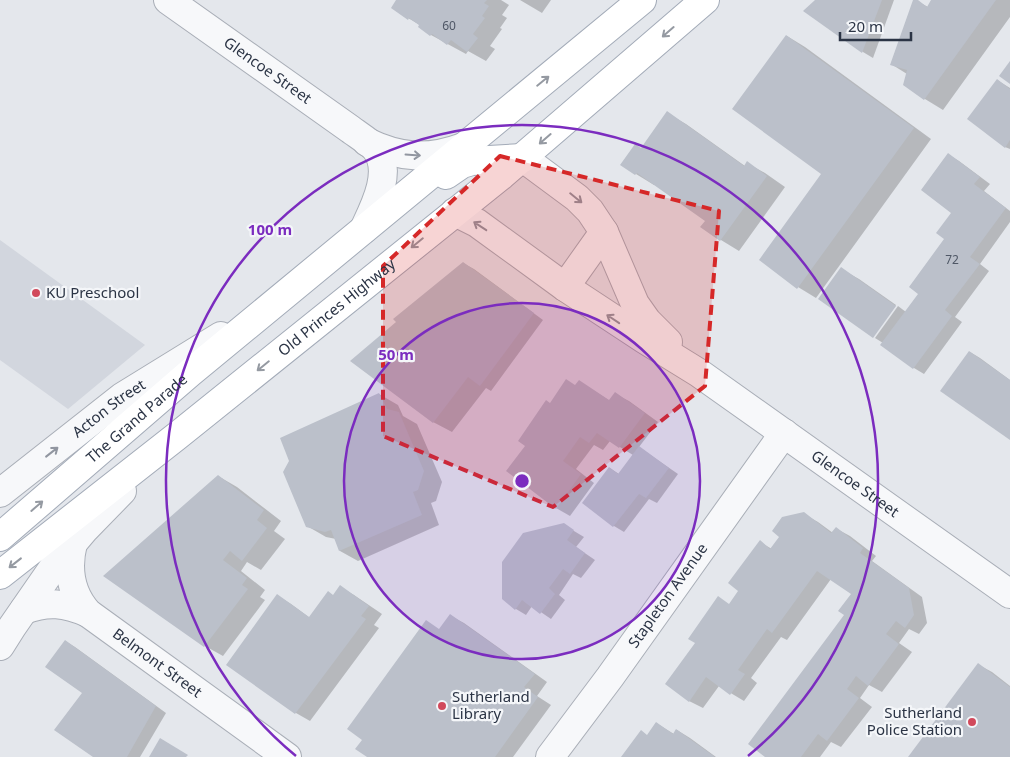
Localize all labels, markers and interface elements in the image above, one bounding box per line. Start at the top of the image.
scale bar [840,10,911,42]
text: 20 m [848,16,883,36]
house number: 60 [442,17,456,34]
one-way arrow [662,26,675,37]
street label: Glencoe Street [220,32,316,108]
one-way arrow [537,76,550,87]
one-way arrow [539,133,552,144]
one-way arrow [405,151,421,160]
one-way arrow [569,192,582,203]
text: 100 m [248,219,292,239]
one-way arrow [474,220,488,230]
one-way arrow [410,237,423,248]
house number: 72 [945,251,959,268]
street label: Old Princes Highway [273,253,399,360]
place label: KU Preschool [46,282,139,302]
marker: KU Preschool [30,287,42,299]
one-way arrow [607,313,621,323]
text: 50 m [378,344,414,364]
one-way arrow [256,361,269,372]
street label: The Grand Parade [82,369,191,467]
street label: Acton Street [68,374,149,441]
street label: Glencoe Street [808,445,904,521]
one-way arrow [45,446,58,457]
centre of rings [513,472,531,490]
one-way arrow [30,500,43,511]
street label: Stapleton Avenue [623,539,711,651]
one-way arrow [9,558,22,569]
street label: Belmont Street [109,623,207,702]
place label: Sutherland Library [452,686,530,723]
marker: Sutherland Library [436,700,448,712]
place label: Sutherland Police Station [867,702,962,739]
marker: Sutherland Police Station [966,716,978,728]

